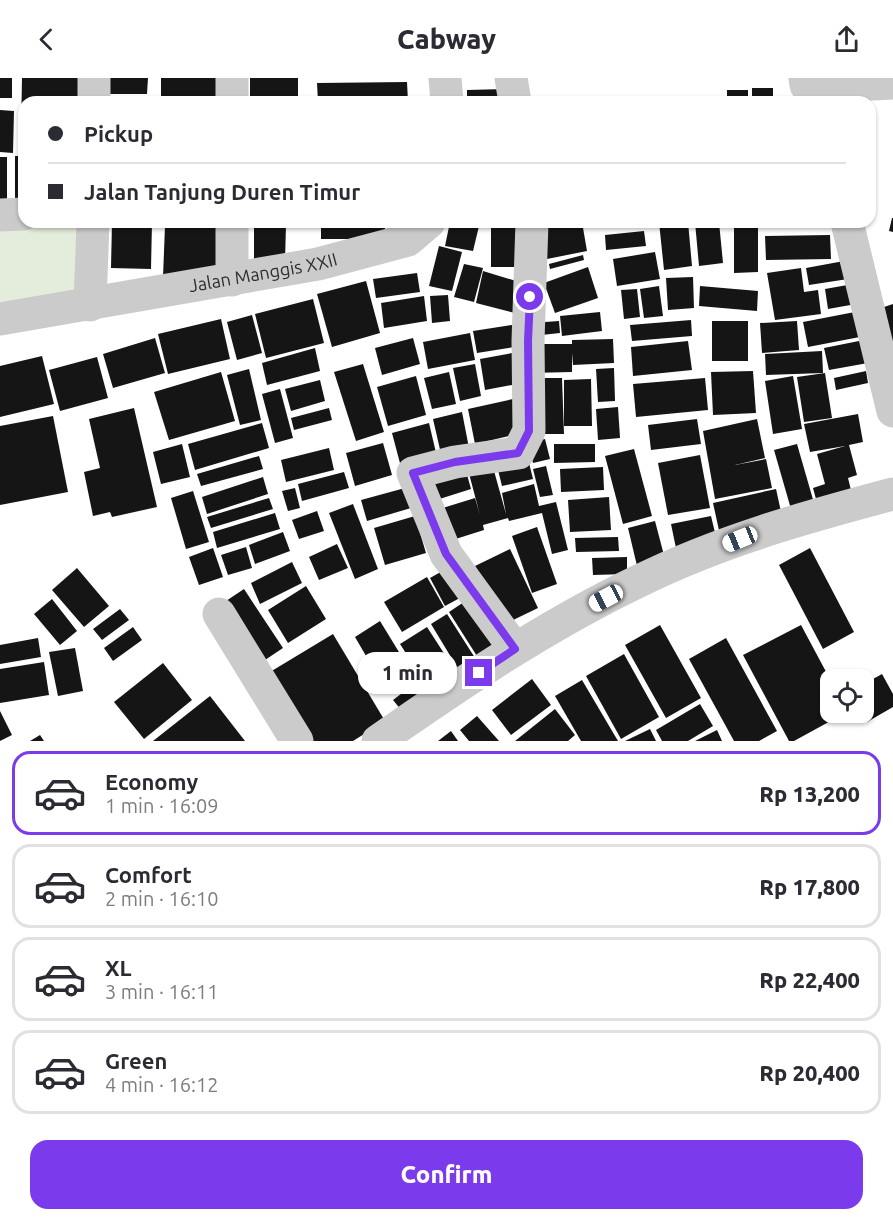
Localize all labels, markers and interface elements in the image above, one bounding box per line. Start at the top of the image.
icon: back [30,23,63,56]
icon: share [830,23,863,56]
text: Cabway [397,24,496,54]
text: Pickup [84,121,153,146]
text: Jalan Tanjung Duren Timur [84,179,360,204]
street label: Jalan Manggis XXII [187,248,339,295]
route start [516,283,543,310]
car [720,524,760,554]
car [586,582,626,614]
callout: 1 min [359,652,458,694]
route end [465,659,492,686]
text: 1 min [382,661,433,684]
map controls [820,669,874,723]
button: locate [820,669,874,723]
icon: car [33,766,87,820]
text: Economy [105,769,198,794]
text: Rp 13,200 [759,781,860,806]
text: 1 min · 16:09 [105,794,219,817]
icon: car [33,859,87,913]
text: Comfort [105,862,192,887]
text: Rp 17,800 [759,874,860,899]
text: 2 min · 16:10 [105,887,219,910]
icon: car [33,952,87,1006]
text: XL [105,955,132,980]
text: Rp 22,400 [759,967,860,992]
text: 3 min · 16:11 [105,980,219,1003]
icon: car [33,1045,87,1099]
text: Green [105,1048,167,1073]
text: Rp 20,400 [759,1060,860,1085]
text: 4 min · 16:12 [105,1073,219,1096]
button: Confirm [30,1140,863,1209]

